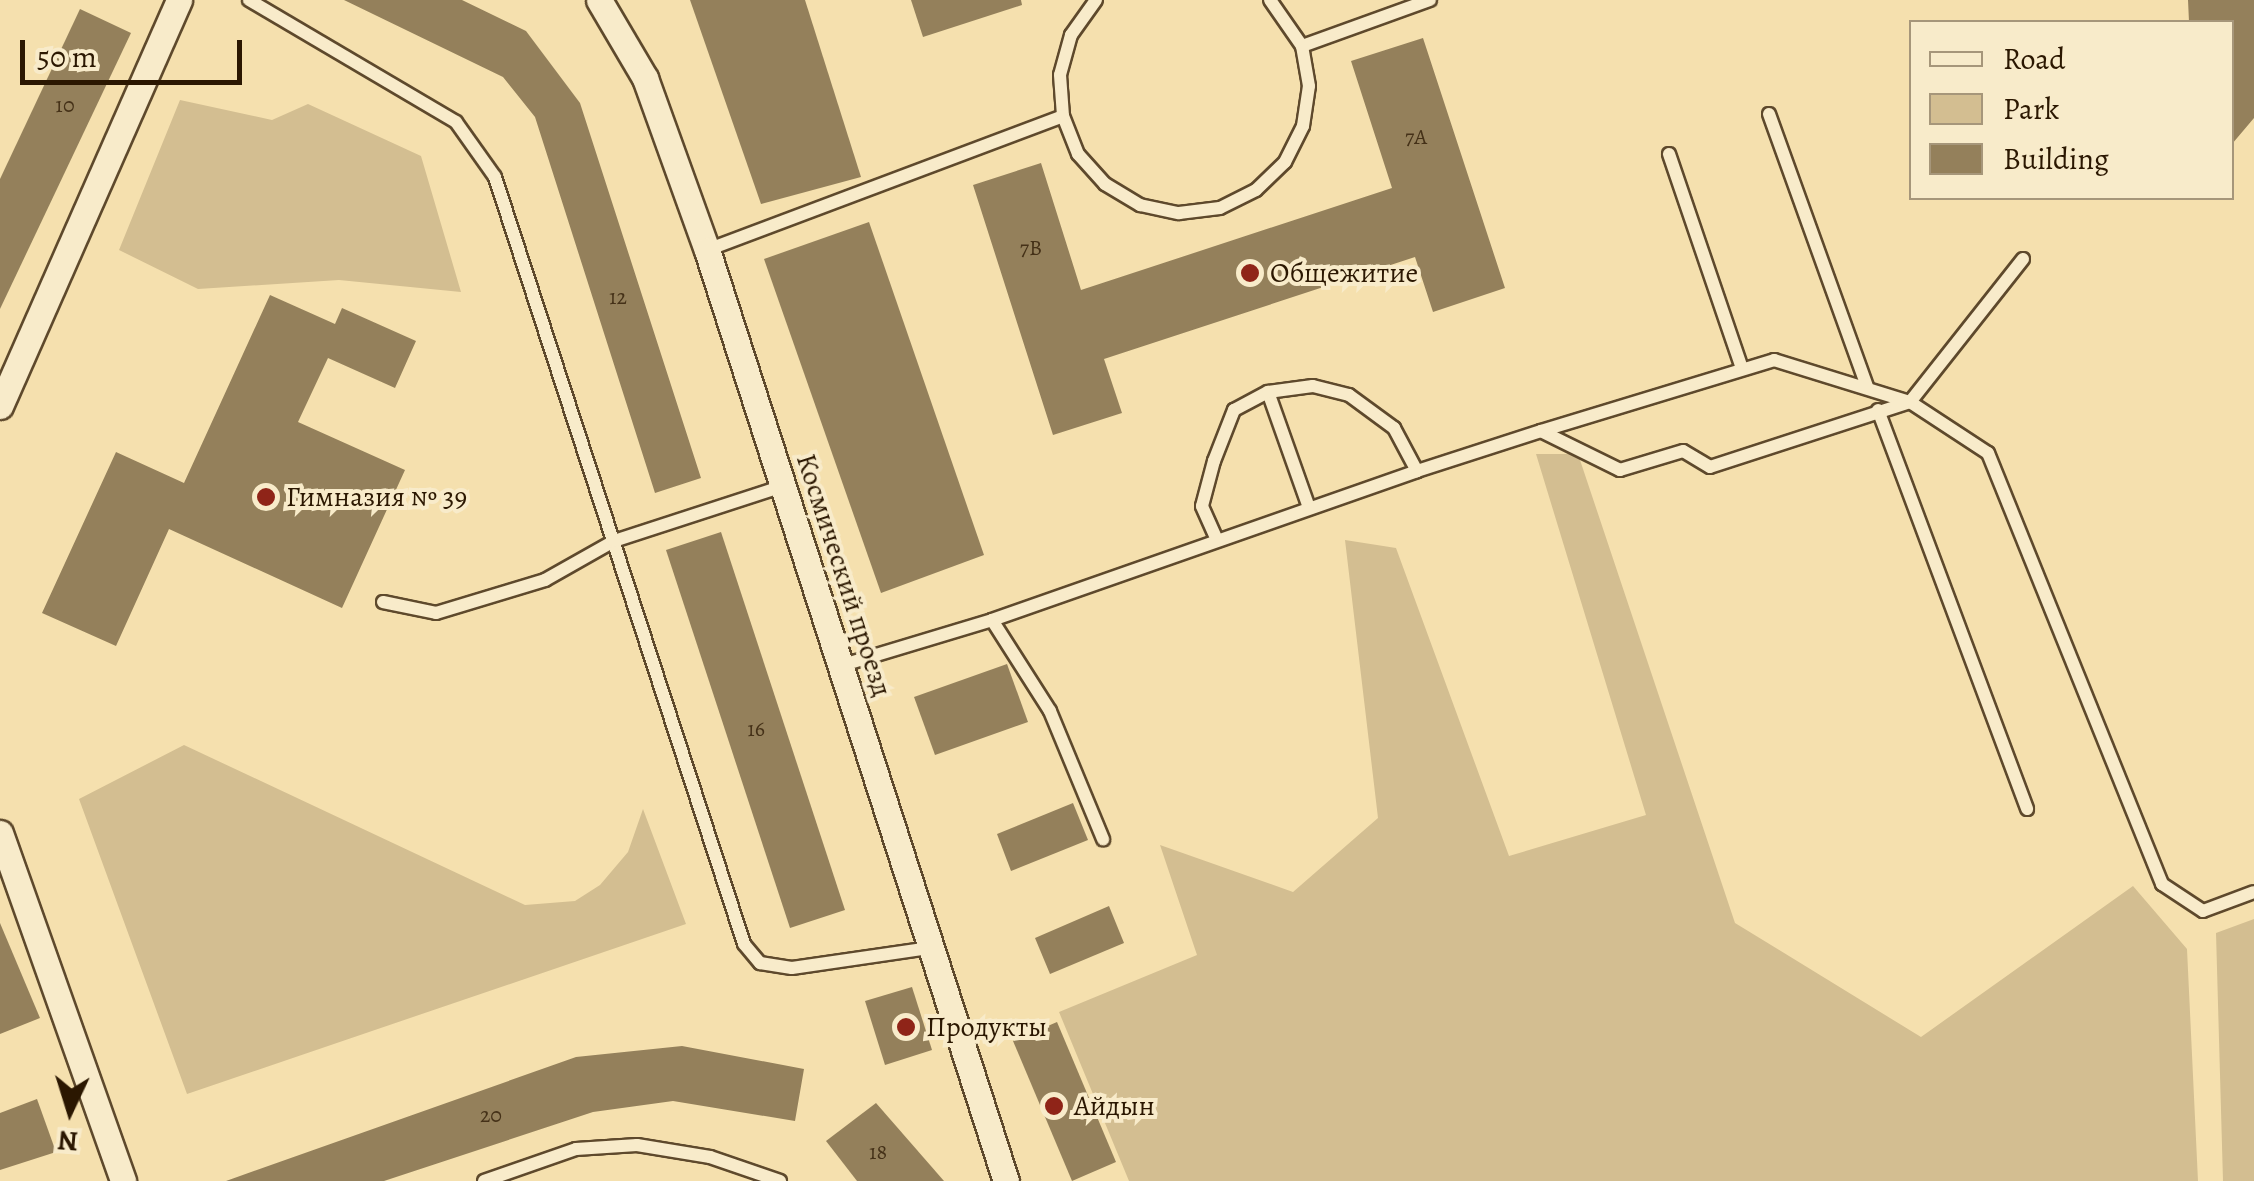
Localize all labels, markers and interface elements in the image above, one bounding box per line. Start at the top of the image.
scale bar [25,20,248,82]
legend [1909,20,2234,200]
text: 50 m [37,37,97,77]
text: Road [2003,39,2065,79]
text: Park [2003,89,2059,129]
house number: 10 [55,93,75,119]
house number: 7А [1405,125,1427,151]
text: Building [2003,139,2109,179]
house number: 7В [1020,236,1042,262]
place label: Общежитие [1270,256,1418,290]
marker: Общежитие [1239,262,1261,284]
house number: 12 [609,285,627,311]
street label: Космический проезд [789,449,899,701]
place label: Гимназия № 39 [286,480,467,514]
marker: Гимназия № 39 [255,486,277,508]
house number: 16 [747,717,765,743]
place label: Продукты [926,1010,1047,1044]
marker: Продукты [895,1016,917,1038]
north arrow [20,1061,120,1161]
place label: Айдын [1074,1089,1155,1123]
marker: Айдын [1043,1095,1065,1117]
house number: 20 [480,1103,502,1129]
text: N [56,1121,79,1161]
house number: 18 [869,1140,887,1166]

